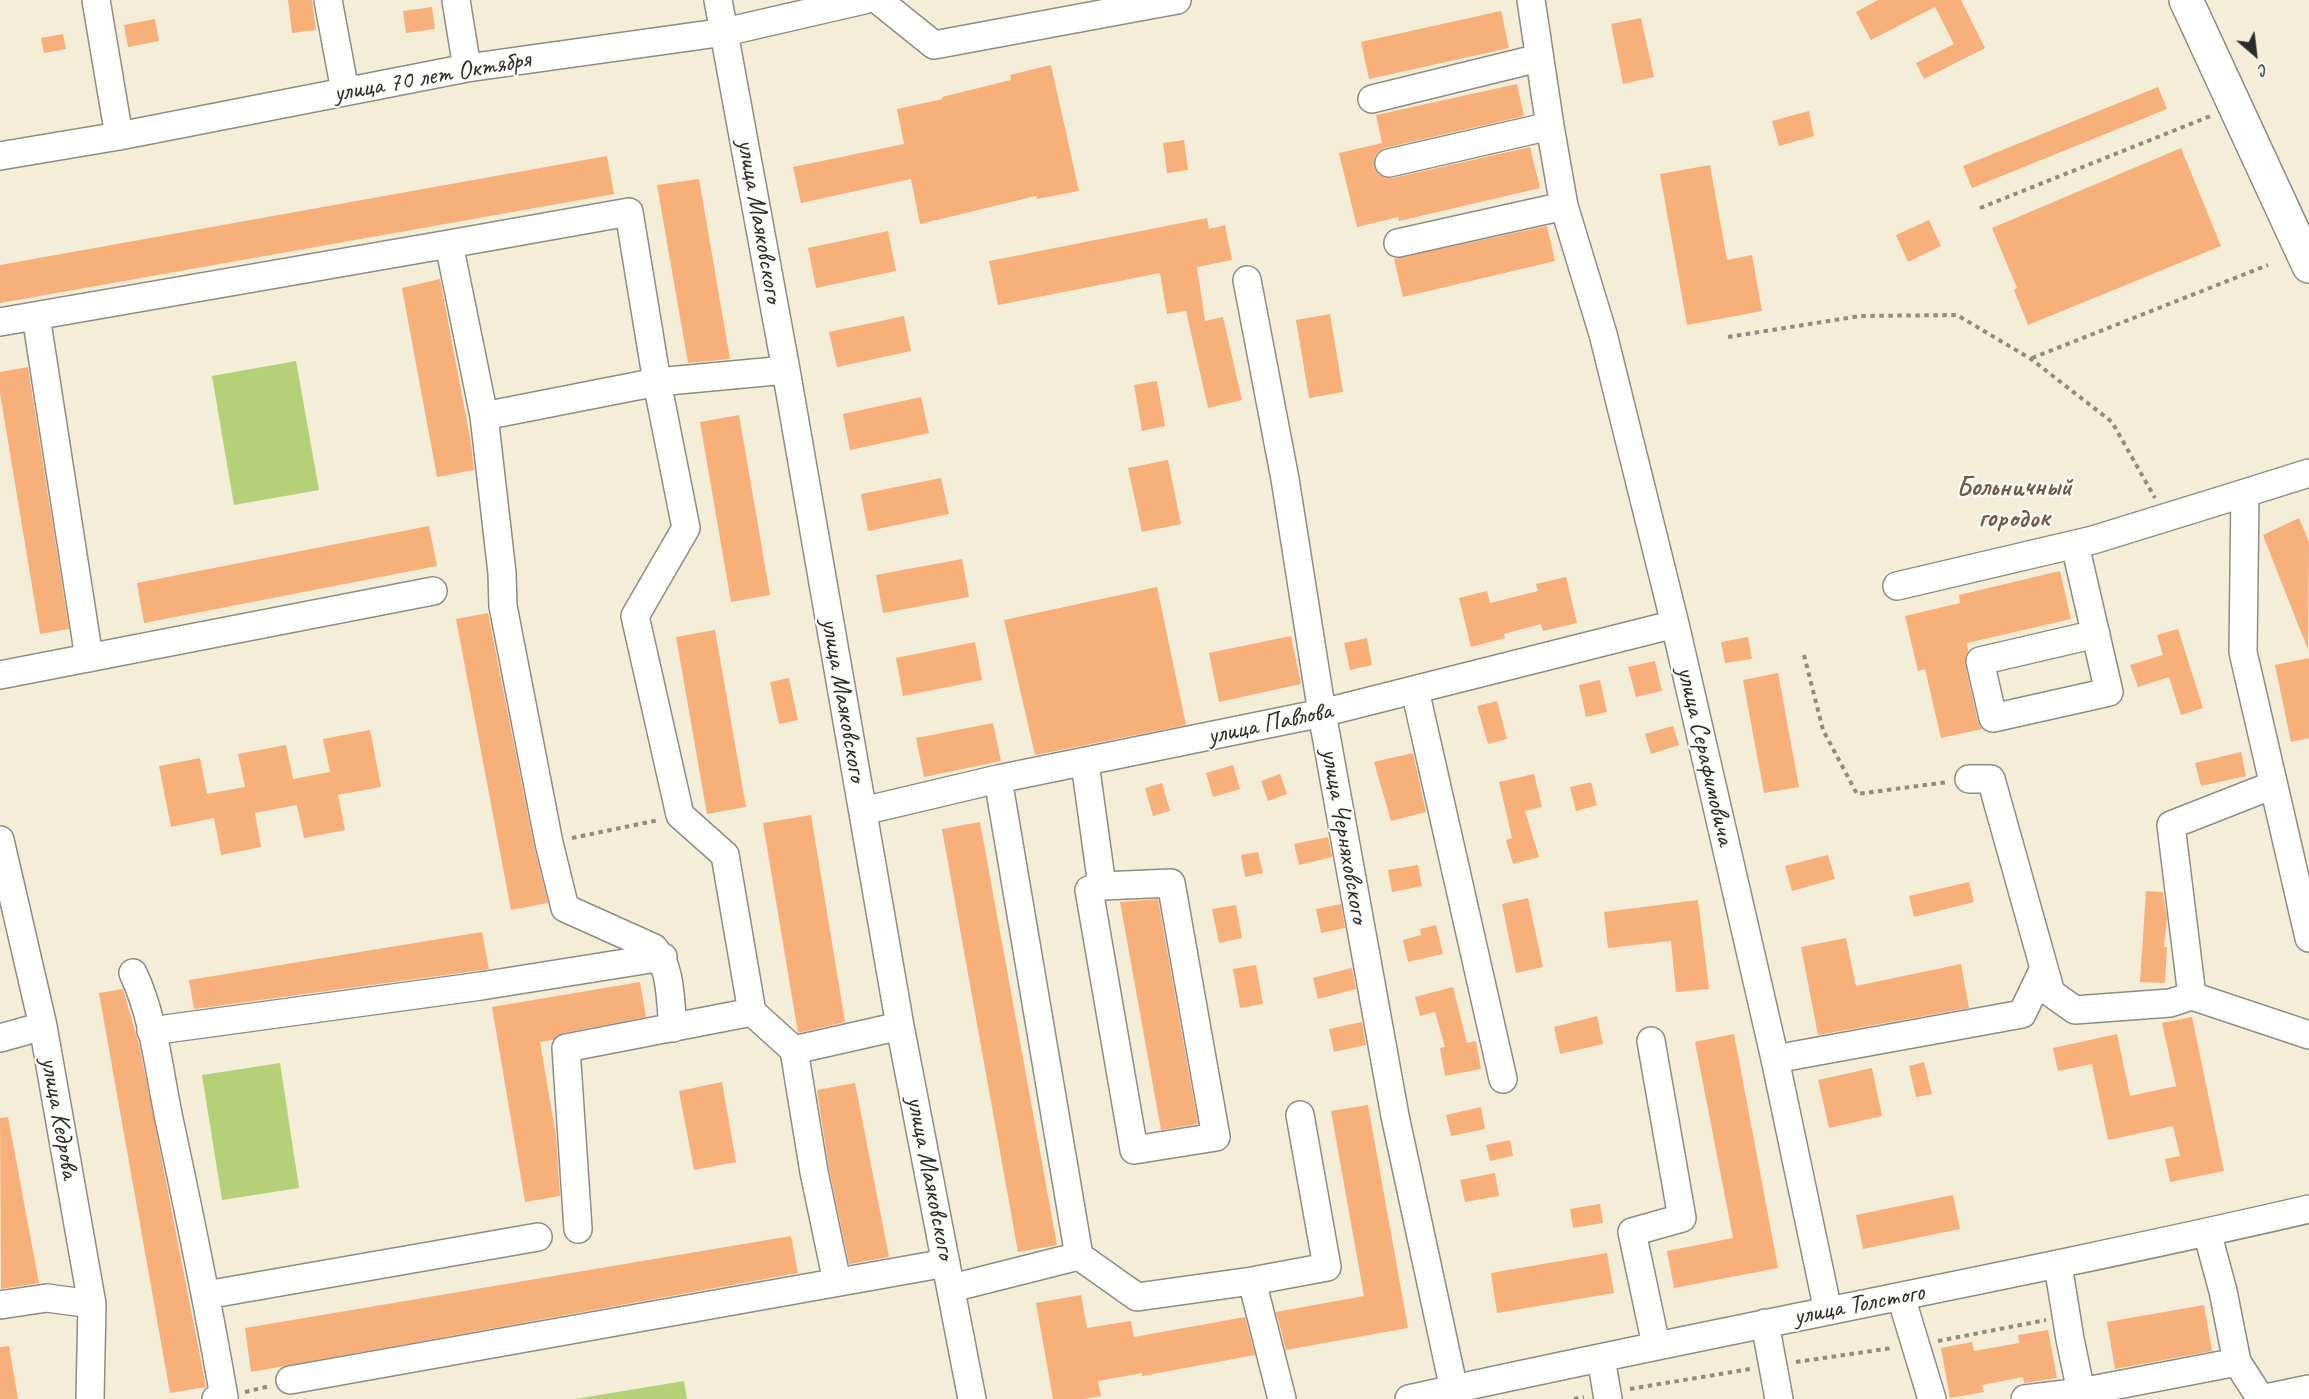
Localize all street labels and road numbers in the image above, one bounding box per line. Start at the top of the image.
street label: улица 70 лет Октября [331,44,533,110]
street label: улица Маяковского [729,137,789,305]
street label: улица Маяковского [813,616,873,784]
street label: улица Серафимовича [1669,664,1741,848]
street label: улица Павлова [1205,696,1335,752]
street label: улица Черняховского [1313,746,1375,926]
street label: улица Кедрова [33,1055,85,1181]
street label: улица Маяковского [899,1094,961,1262]
street label: улица Толстого [1791,1277,1927,1333]

